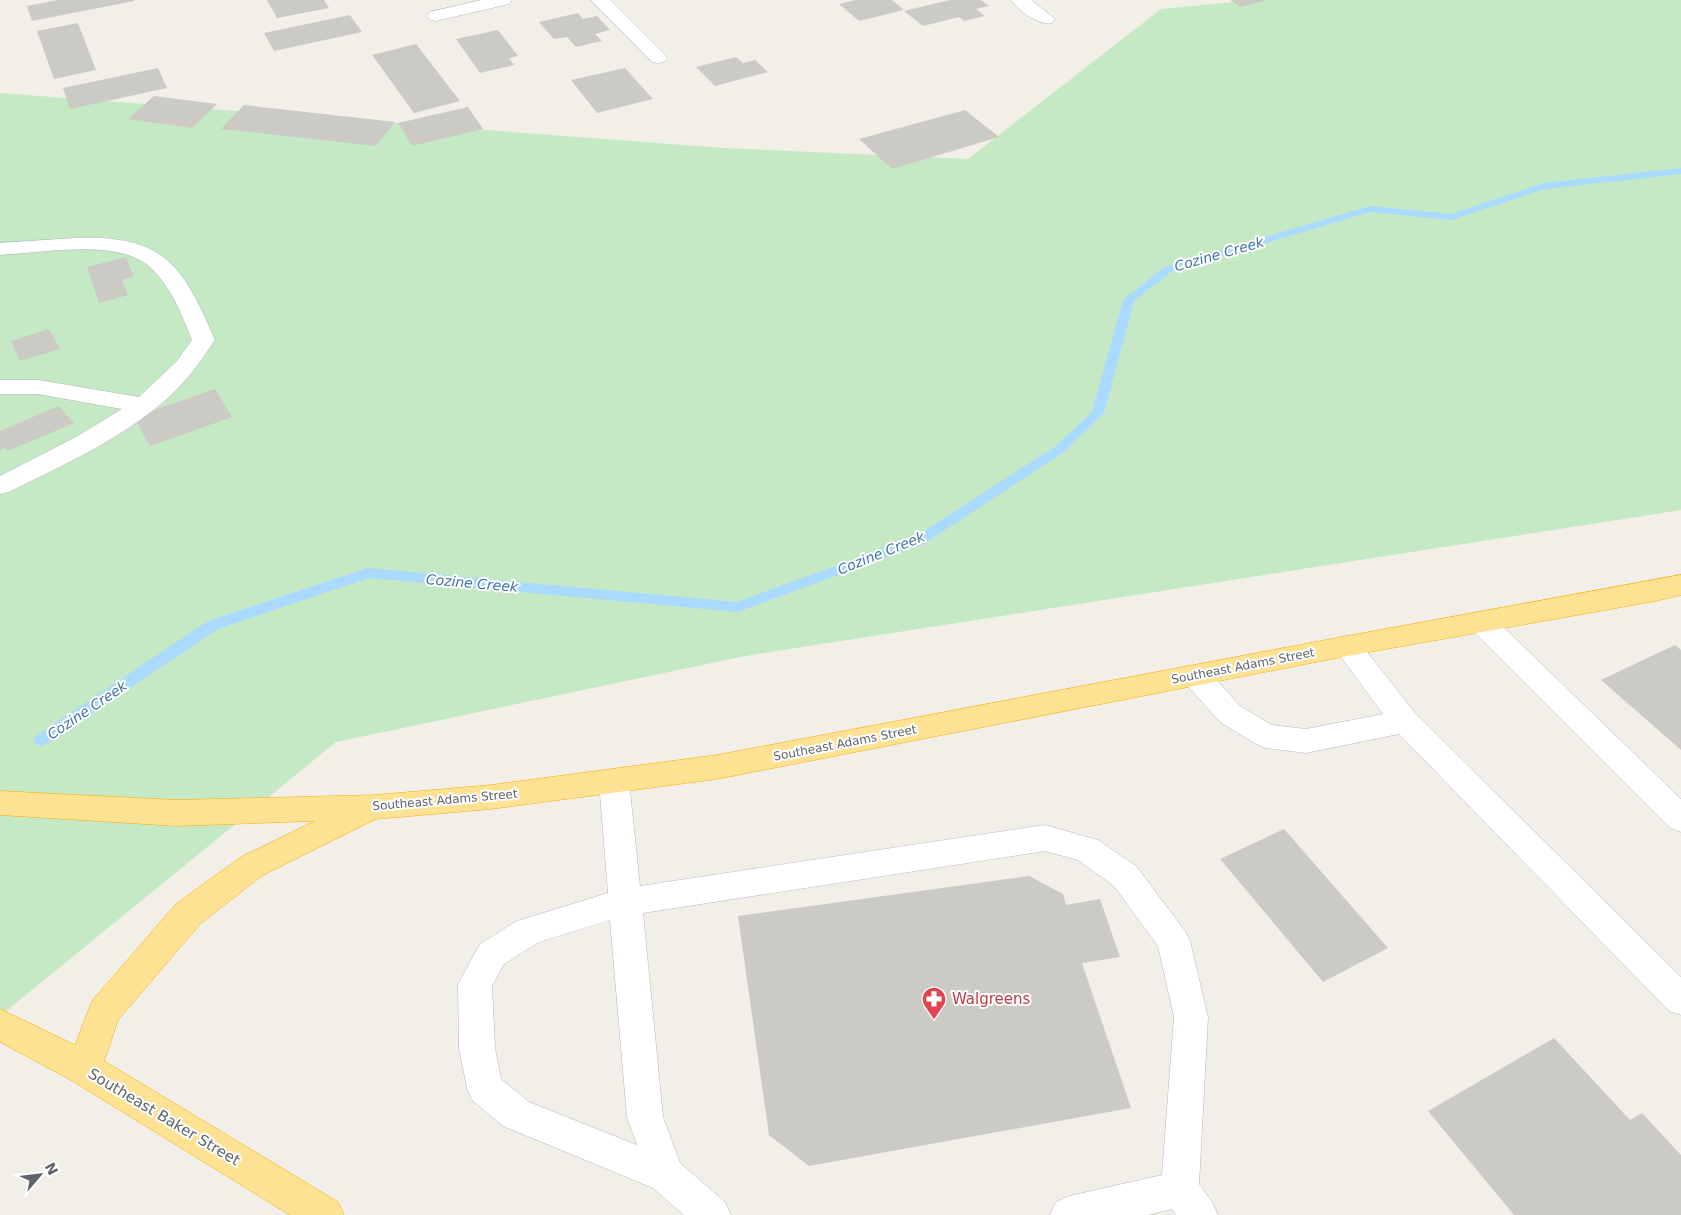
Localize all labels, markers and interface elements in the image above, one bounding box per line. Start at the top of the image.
water label: Cozine Creek [1172,233,1266,274]
water label: Cozine Creek [835,528,928,578]
water label: Cozine Creek [425,571,520,595]
street label: Southeast Adams Street [1170,645,1316,687]
water label: Cozine Creek [44,677,131,742]
street label: Southeast Adams Street [772,722,918,764]
street label: Southeast Adams Street [372,787,518,813]
pharmacy icon: Walgreens [921,986,947,1020]
place label: Walgreens [952,990,1031,1008]
street label: Southeast Baker Street [85,1065,243,1170]
north arrow [15,1150,65,1200]
text: N [42,1160,61,1178]

